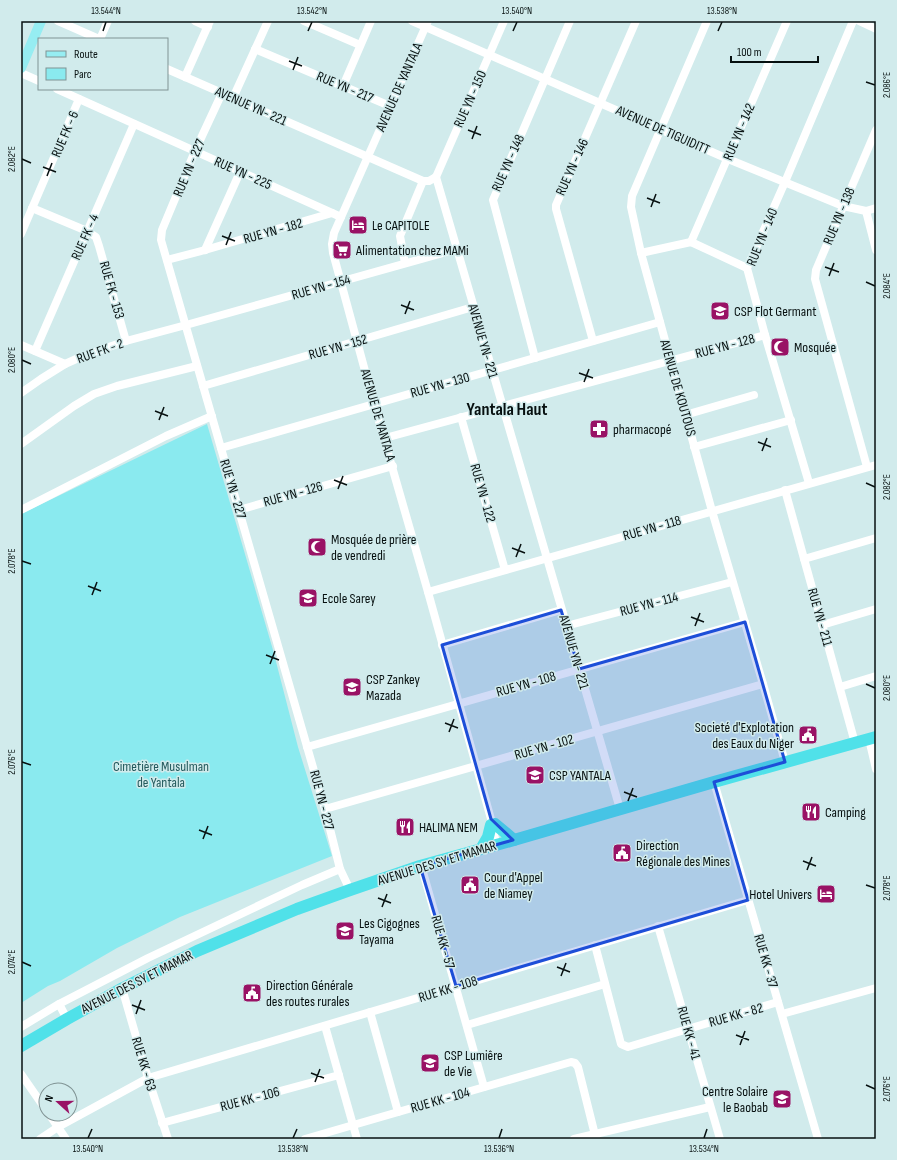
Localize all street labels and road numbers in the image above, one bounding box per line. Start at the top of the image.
street label: AVENUE DE YANTALA [371,39,427,135]
street label: RUE YN - 217 [314,67,376,107]
street label: RUE YN - 150 [450,68,490,130]
street label: AVENUE YN- 221 [212,82,290,129]
street label: AVENUE DE TIGUIDITT [612,101,713,158]
street label: RUE YN - 142 [719,101,759,163]
street label: RUE FK - 6 [48,108,82,160]
street label: RUE YN - 148 [488,132,528,194]
street label: RUE YN - 227 [169,136,209,199]
street label: RUE YN - 146 [552,136,592,198]
street label: RUE YN - 225 [212,153,275,193]
street label: RUE YN - 138 [819,185,859,247]
street label: RUE YN - 140 [743,206,781,268]
street label: RUE FK - 4 [67,211,103,263]
street label: RUE YN - 182 [241,214,305,248]
street label: RUE FK - 153 [96,259,128,321]
street label: RUE YN - 154 [290,270,352,303]
street label: AVENUE YN- 221 [464,301,502,380]
street label: RUE YN - 152 [307,330,369,363]
street label: RUE YN - 128 [693,330,757,362]
street label: RUE FK - 2 [74,335,126,367]
street label: AVENUE DE KOUTOUS [656,337,700,438]
street label: AVENUE DE YANTALA [356,366,400,464]
street label: RUE YN - 130 [408,368,472,402]
street label: RUE YN - 227 [216,457,250,521]
street label: RUE YN - 122 [466,462,500,525]
street label: RUE YN - 126 [261,477,325,511]
street label: RUE YN - 118 [621,512,683,544]
street label: RUE YN - 211 [804,586,836,648]
street label: RUE YN - 114 [618,588,680,620]
street label: AVENUE YN- 221 [555,612,593,691]
street label: RUE YN - 108 [494,667,558,701]
street label: RUE YN - 102 [512,730,576,764]
street label: RUE YN - 227 [306,768,338,832]
street label: AVENUE DES SY ET MAMAR [375,837,499,889]
street label: RUE KK - 57 [427,913,459,971]
street label: RUE KK - 37 [750,932,782,990]
street label: AVENUE DES SY ET MAMAR [77,946,196,1018]
street label: RUE KK - 108 [416,972,480,1006]
street label: RUE KK - 82 [707,999,765,1031]
street label: RUE KK - 41 [673,1005,705,1062]
street label: RUE KK - 63 [128,1035,160,1093]
street label: RUE KK - 106 [218,1083,282,1115]
street label: RUE KK - 104 [409,1083,472,1117]

